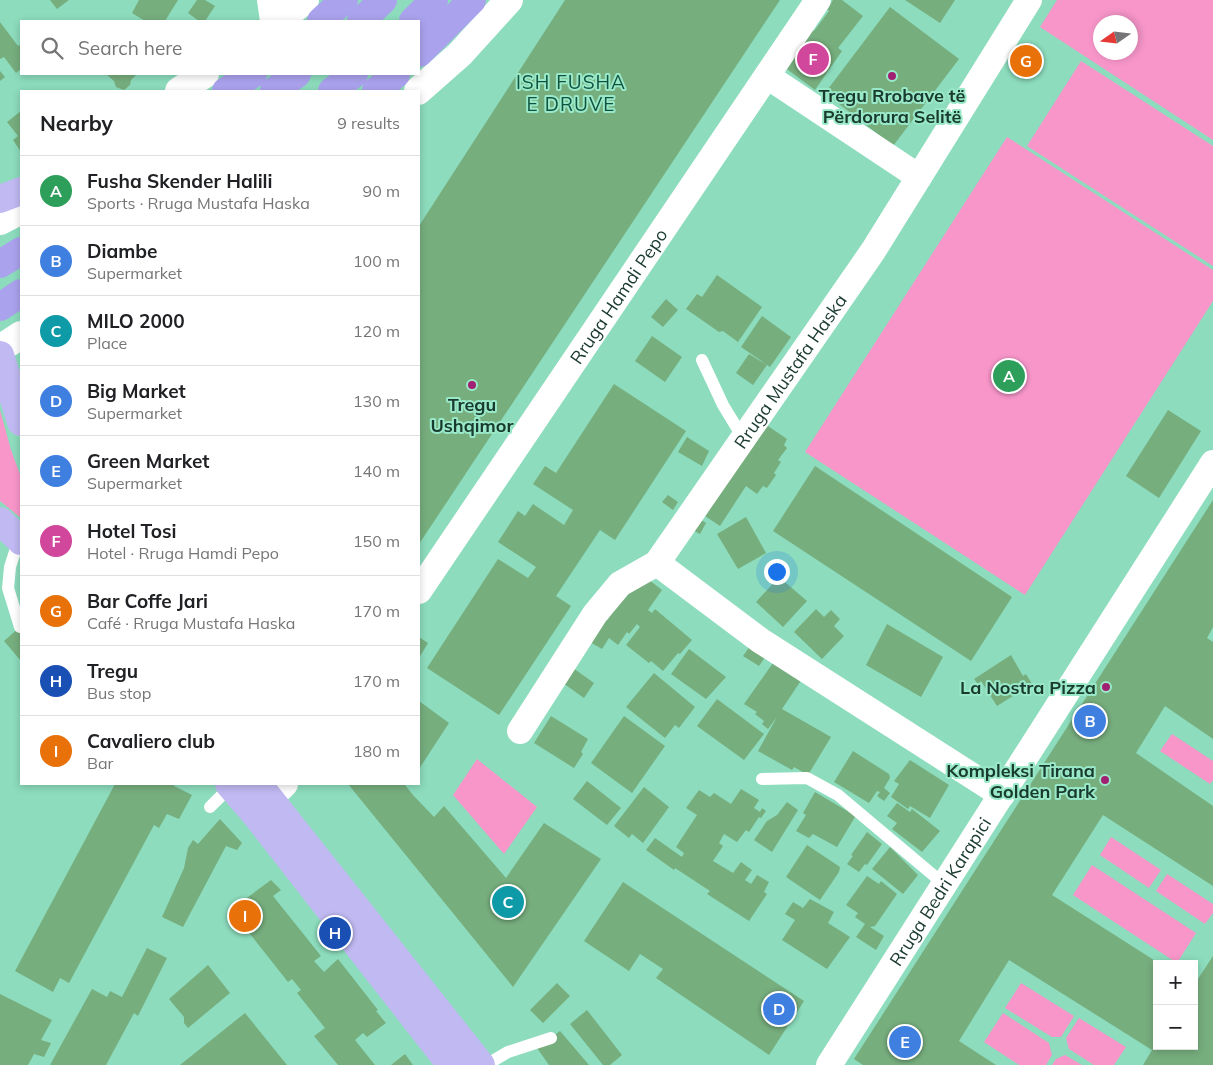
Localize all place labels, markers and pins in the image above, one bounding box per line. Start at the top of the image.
pin: F [797,40,829,78]
pin: G [1010,42,1042,80]
marker: Tregu Rrobave të Përdorura Selitë [886,70,898,82]
place label: Tregu Rrobave të Përdorura Selitë [819,84,966,128]
pin: A [993,357,1025,395]
marker: Tregu Ushqimor [466,379,478,391]
place label: Tregu Ushqimor [431,393,514,437]
place label: La Nostra Pizza [960,676,1096,699]
marker: La Nostra Pizza [1100,681,1112,693]
pin: B [1074,702,1106,740]
place label: Kompleksi Tirana Golden Park [946,759,1096,803]
marker: Kompleksi Tirana Golden Park [1099,774,1111,786]
pin: C [492,883,524,921]
pin: I [229,897,261,935]
pin: H [319,914,351,952]
pin: D [763,990,795,1028]
pin: E [889,1023,921,1061]

